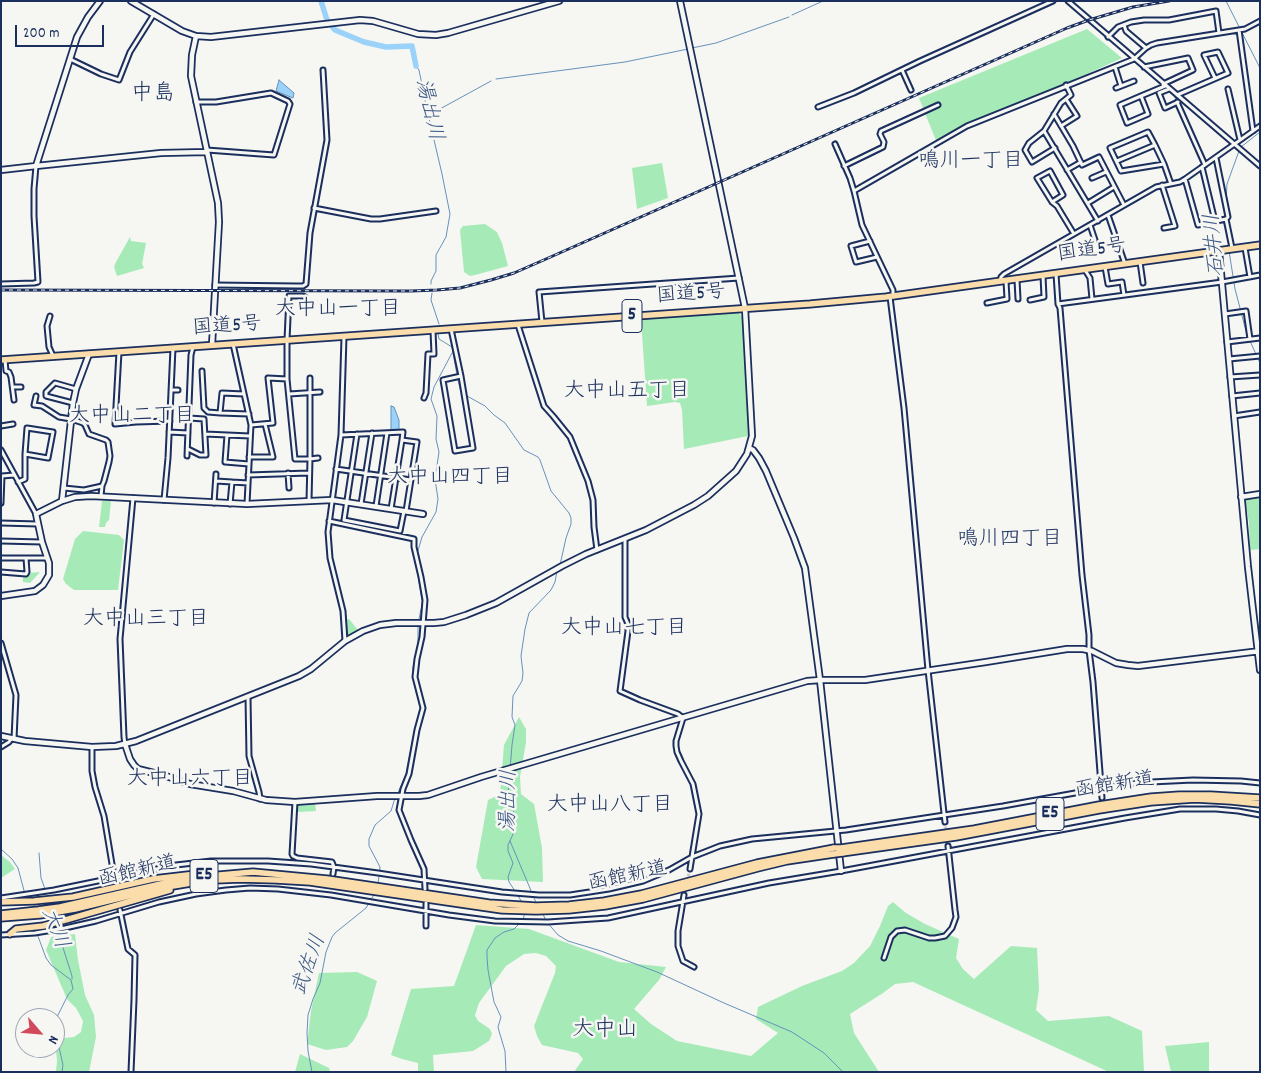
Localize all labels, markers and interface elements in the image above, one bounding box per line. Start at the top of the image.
scale bar [18,15,106,47]
text: 200 m [23,23,60,45]
water label: 湯出川 [408,76,446,144]
district label: 中島 [131,83,175,109]
district label: 鳴川一丁目 [919,150,1023,176]
water label: 石井川 [1202,213,1232,277]
street label: 国道5号 [1056,235,1128,269]
street label: 国道5号 [656,282,726,310]
district label: 大中山一丁目 [275,298,401,324]
road number: 5 [622,300,642,332]
street label: 国道5号 [192,314,262,342]
district label: 大中山五丁目 [564,380,690,406]
district label: 大中山二丁目 [69,405,195,431]
district label: 大中山四丁目 [387,466,513,492]
district label: 鳴川四丁目 [958,528,1062,554]
district label: 大中山三丁目 [83,608,209,634]
district label: 大中山七丁目 [561,617,687,643]
district label: 大中山六丁目 [127,768,253,794]
water label: 湯出川 [498,769,524,833]
street label: 函館新道 [1074,769,1156,805]
district label: 大中山八丁目 [547,794,673,820]
road number: E5 [1036,798,1064,831]
street label: 函館新道 [96,852,180,894]
street label: 函館新道 [586,858,670,898]
road number: E5 [190,859,218,892]
water label: 大川 [34,905,72,953]
water label: 武佐川 [288,932,334,1000]
north arrow [15,1008,65,1058]
district label: 大中山 [572,1019,638,1045]
text: N [42,1032,63,1047]

